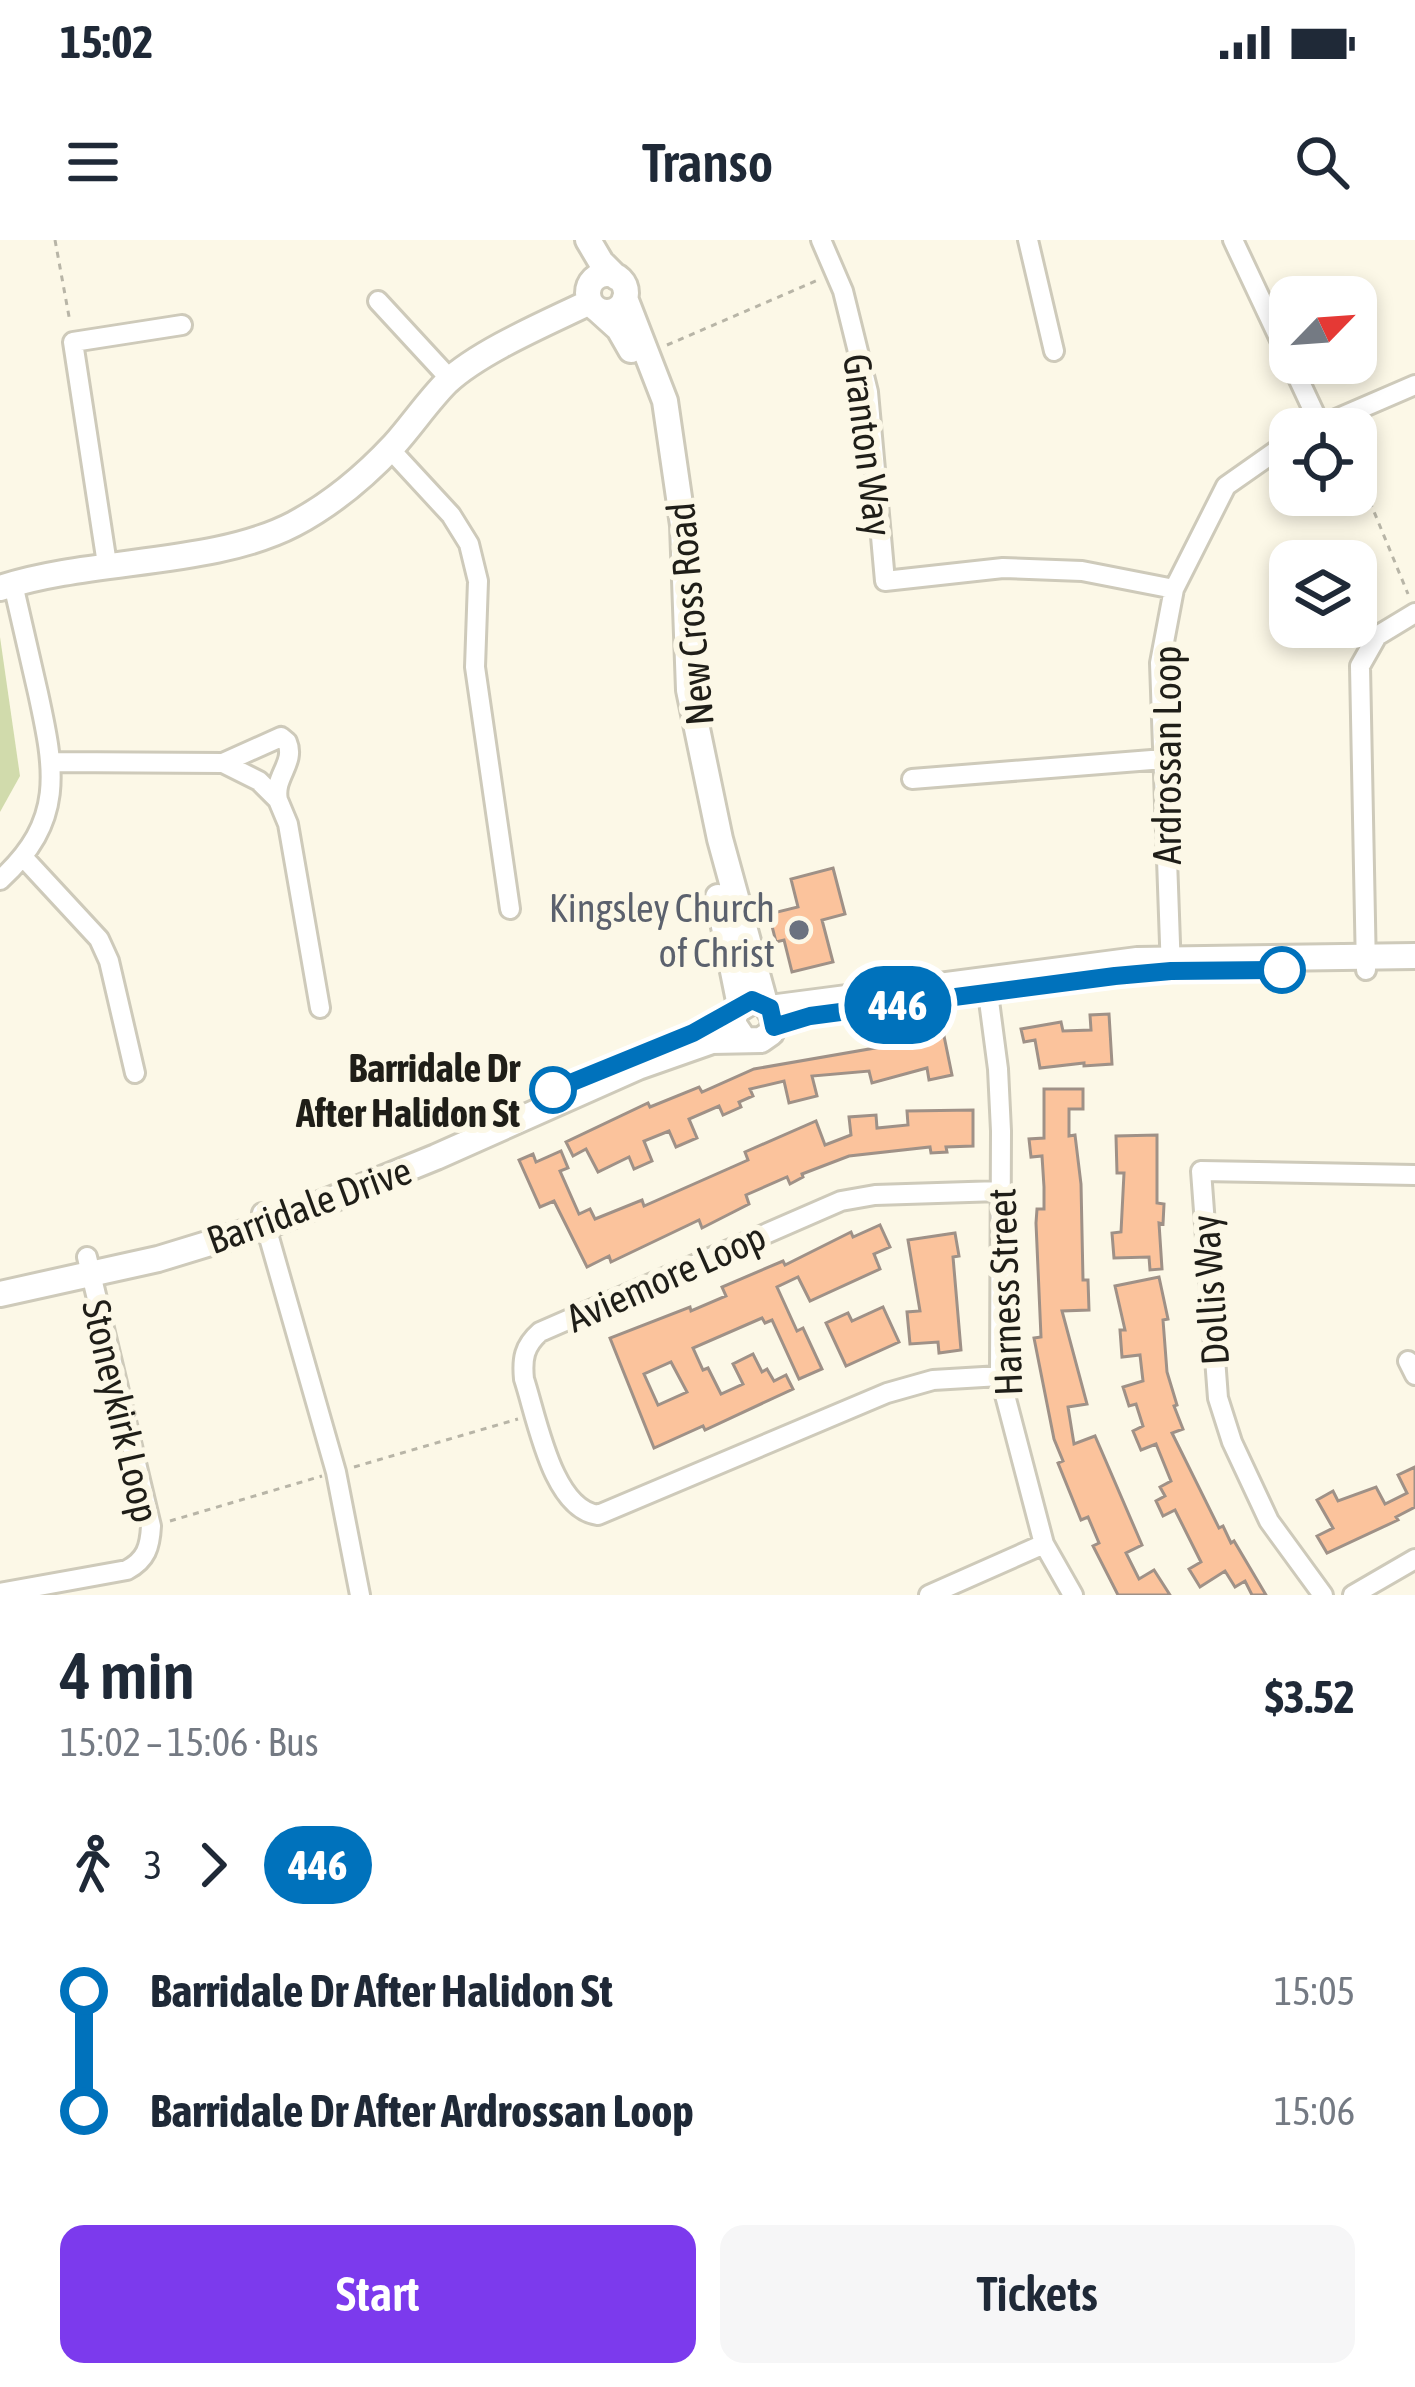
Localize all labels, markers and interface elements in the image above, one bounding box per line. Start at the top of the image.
text: 15:02 [60,16,154,68]
icon: menu [60,129,126,195]
icon: search [1289,129,1355,195]
text: Transo [642,132,773,193]
north arrow [1269,276,1377,384]
map controls [1269,276,1377,648]
street label: Granton Way [835,351,901,539]
button: locate [1269,408,1377,516]
street label: New Cross Road [658,501,722,727]
button: layers [1269,540,1377,648]
street label: Ardrossan Loop [1145,645,1189,865]
place label: Kingsley Church of Christ [549,886,775,975]
marker: Kingsley Church of Christ [786,917,812,943]
unlabelled marker [1260,948,1304,992]
line badge: 446 [829,966,967,1044]
text: 446 [868,981,928,1029]
place label: Barridale Dr After Halidon St [295,1046,521,1135]
marker: Barridale Dr After Halidon St [531,1068,575,1112]
street label: Barridale Drive [201,1148,417,1262]
street label: Harness Street [979,1188,1031,1396]
street label: Aviemore Loop [560,1214,772,1340]
street label: Dollis Way [1183,1214,1237,1366]
street label: Stoneykirk Loop [74,1295,168,1527]
text: 4 min [60,1637,195,1713]
text: $3.52 [1265,1671,1355,1723]
text: 15:02 – 15:06 · Bus [60,1720,319,1764]
icon: walk [60,1832,126,1898]
icon: forward [180,1832,246,1898]
text: 446 [288,1841,348,1889]
text: 3 [144,1843,162,1887]
text: Barridale Dr After Halidon St [150,1965,613,2017]
text: 15:05 [1274,1969,1355,2013]
text: Barridale Dr After Ardrossan Loop [150,2085,694,2137]
text: 15:06 [1274,2089,1355,2133]
button: Start [60,2225,696,2363]
button: Tickets [720,2225,1355,2363]

